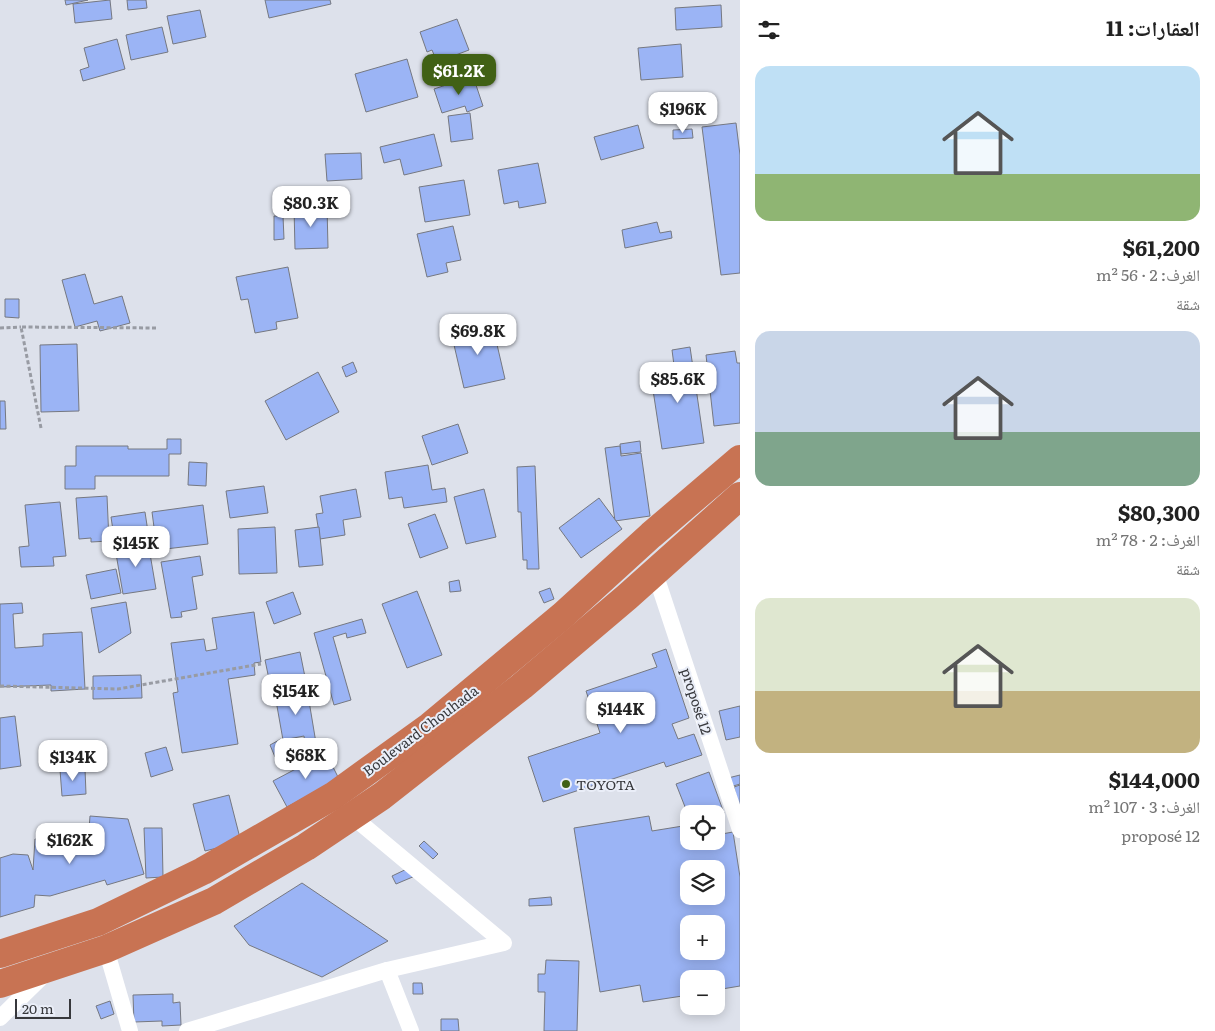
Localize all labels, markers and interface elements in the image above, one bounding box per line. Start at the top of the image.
text: العقارات: 11 [1106,11,1200,42]
icon: filters [755,16,783,44]
pin: $61.2K [418,54,500,96]
text: $61.2K [433,58,485,82]
pin: $196K [648,92,718,134]
text: $196K [659,96,707,120]
icon: home [933,98,1023,188]
pin: $80.3K [270,186,352,228]
text: $80.3K [283,190,339,214]
text: $61,200 [1123,231,1200,262]
text: الغرف: 2 · 56 m² [1096,262,1200,286]
text: شقة [1176,291,1200,315]
pin: $69.8K [437,314,519,356]
text: $69.8K [450,318,506,342]
pin: $85.6K [637,362,719,404]
icon: home [933,363,1023,453]
text: $85.6K [651,366,705,390]
text: $80,300 [1118,496,1200,527]
pin: $145K [101,526,171,568]
text: الغرف: 2 · 78 m² [1096,527,1200,551]
text: $145K [113,530,159,554]
text: شقة [1176,556,1200,580]
icon: home [933,631,1023,721]
street label: proposé 12 [677,665,717,737]
pin: $154K [261,674,331,716]
text: $154K [272,678,320,702]
street label: Boulevard Chouhada [358,680,482,780]
pin: $144K [586,692,656,734]
text: $144K [597,696,645,720]
pin: $68K [276,738,336,780]
pin: $134K [38,740,108,782]
text: $68K [286,742,326,766]
text: $134K [49,744,97,768]
text: $144,000 [1109,763,1200,794]
place label: TOYOTA [576,774,636,794]
marker: TOYOTA [560,778,572,790]
text: الغرف: 3 · 107 m² [1088,794,1200,818]
map controls [680,805,725,1015]
button: locate [680,805,725,850]
pin: $162K [35,822,105,865]
text: proposé 12 [1121,823,1200,847]
text: $162K [47,827,93,851]
button: layers [680,860,725,905]
button: + [680,915,725,960]
button: − [680,970,725,1015]
scale bar [15,996,71,1019]
text: 20 m [22,998,54,1018]

